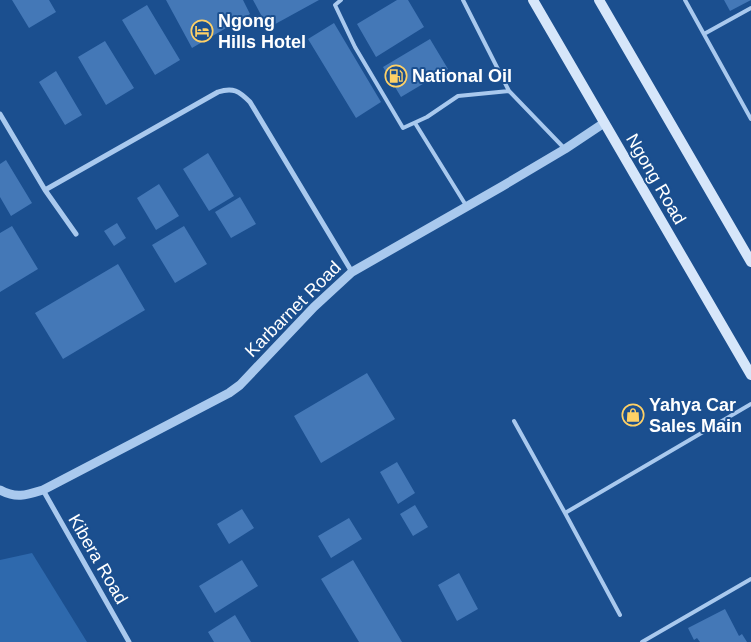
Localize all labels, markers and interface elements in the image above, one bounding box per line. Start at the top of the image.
place label: Ngong Hills Hotel [218,11,306,52]
hotel icon: Ngong Hills Hotel [190,19,214,43]
fuel station icon: National Oil [384,64,408,88]
place label: National Oil [412,66,512,86]
street label: Ngong Road [622,130,690,228]
street label: Karbarnet Road [241,257,345,361]
place label: Yahya Car Sales Main [649,395,742,436]
shop icon: Yahya Car Sales Main [621,403,645,427]
street label: Kibera Road [64,511,132,607]

